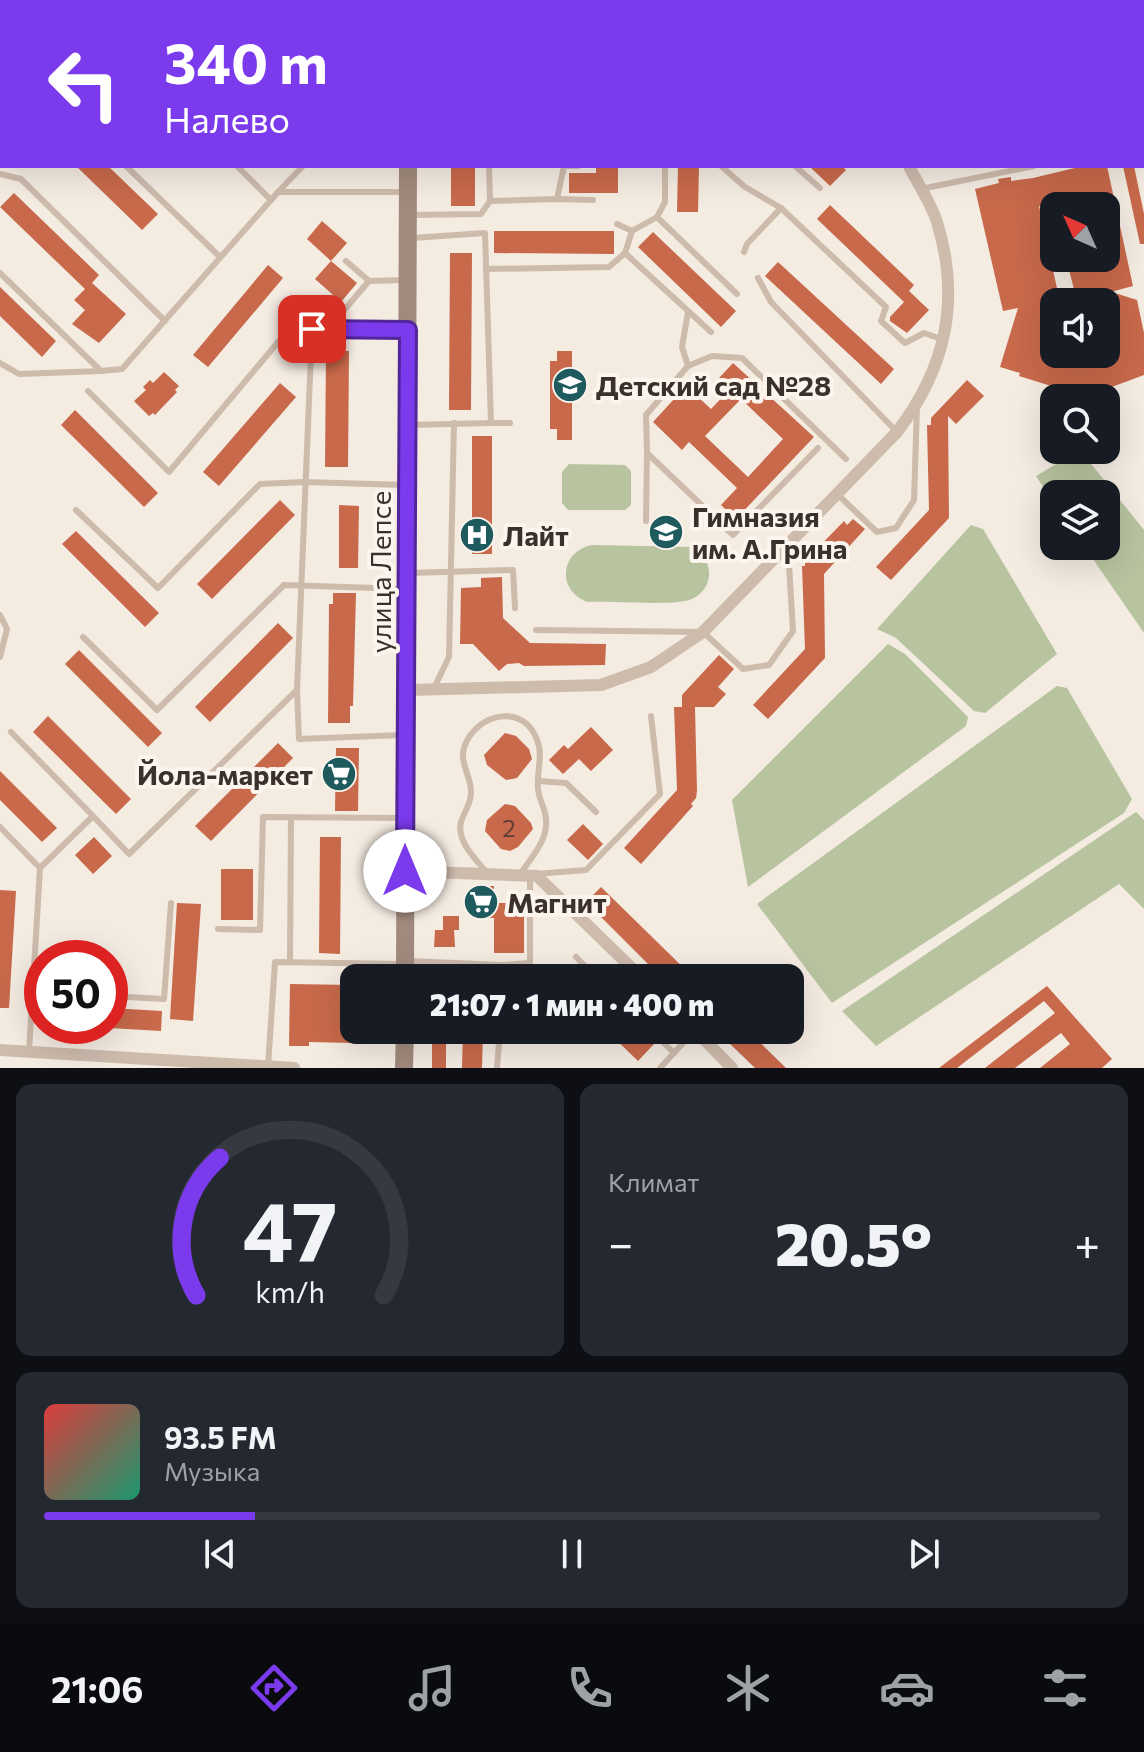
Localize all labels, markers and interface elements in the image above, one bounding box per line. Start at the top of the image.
text: 340 m [164,27,328,96]
icon: left [32,32,136,136]
text: Налево [164,96,290,140]
north arrow [1040,192,1120,272]
map controls [1040,192,1120,560]
button: sound [1040,288,1120,368]
pin [278,295,346,363]
icon: arrive [290,307,334,351]
school or university icon: Детский сад №28 [551,366,589,404]
place label: Детский сад №28 [596,368,831,402]
button: search [1040,384,1120,464]
button: layers [1040,480,1120,560]
street label: улица Лепсе [363,491,397,653]
place label: Гимназия им. А.Грина [692,499,847,565]
school or university icon: Гимназия им. А.Грина [647,513,685,551]
hospital icon: Лайт [458,516,496,554]
place label: Лайт [503,518,569,552]
supermarket icon: Йола-маркет [320,755,358,793]
place label: Йола-маркет [137,757,313,791]
house number: 2 [502,813,516,842]
position arrow [363,829,447,913]
supermarket icon: Магнит [462,883,500,921]
place label: Магнит [507,885,607,919]
speed limit sign: 50 [24,940,128,1044]
text: 21:07 · 1 мин · 400 m [430,985,714,1022]
text: Климат [608,1166,700,1197]
text: 47 [242,1177,338,1279]
text: 20.5° [775,1205,932,1278]
text: − [608,1215,633,1269]
text: + [1074,1215,1100,1269]
text: km/h [255,1274,325,1309]
text: 93.5 FM [164,1418,277,1455]
text: Музыка [164,1455,260,1486]
icon: previous [198,1532,242,1576]
icon: pause [550,1532,594,1576]
icon: next [902,1532,946,1576]
icon: directions [246,1660,302,1716]
icon: music [404,1660,460,1716]
icon: phone [562,1660,618,1716]
icon: climate [720,1660,776,1716]
icon: car [879,1660,935,1716]
icon: filters [1037,1660,1093,1716]
text: 21:06 [51,1666,144,1710]

